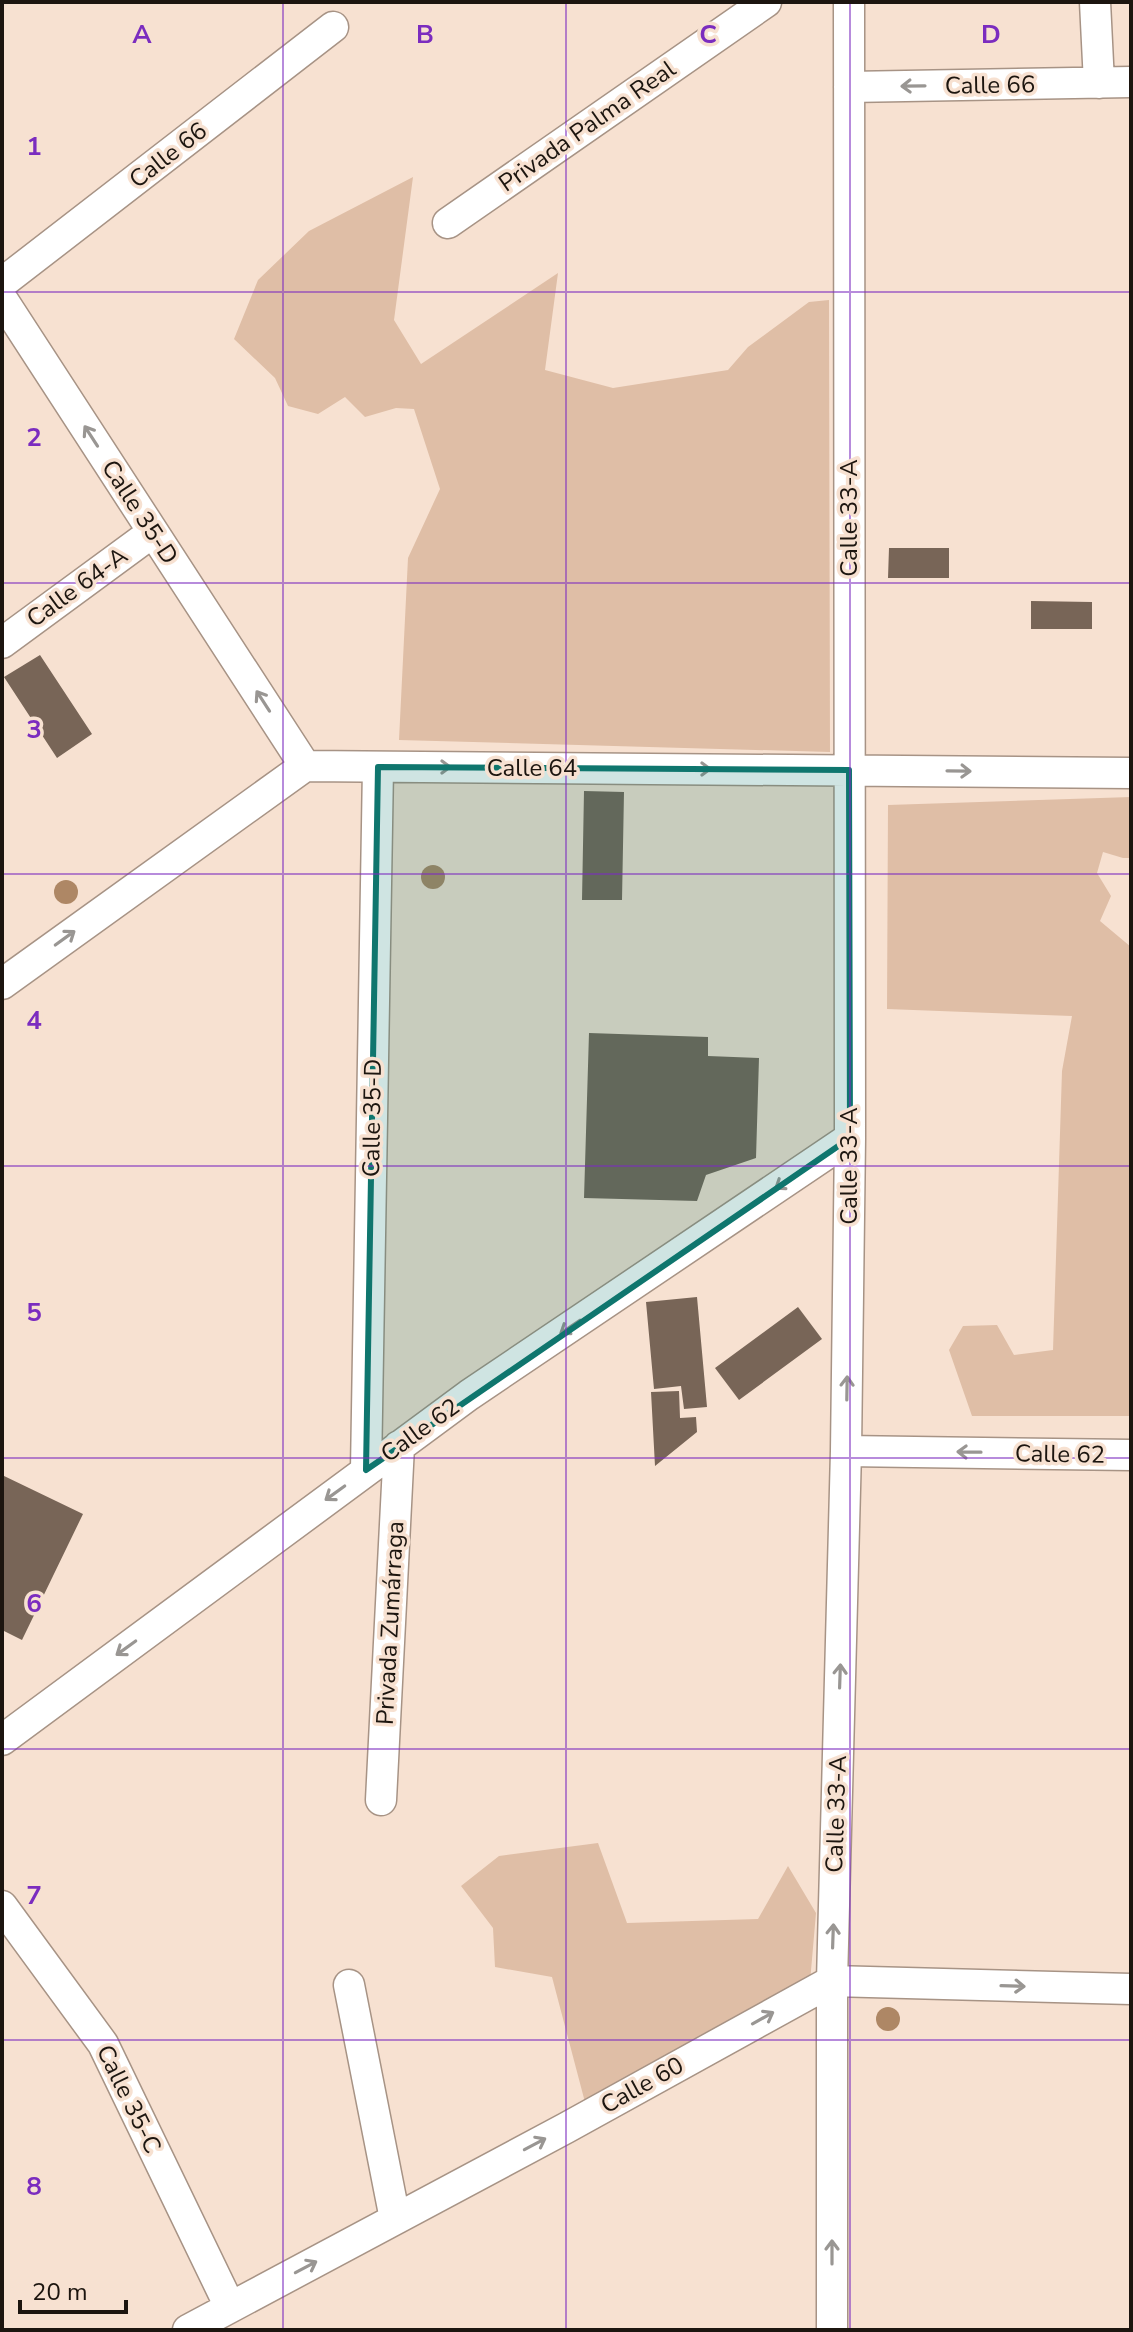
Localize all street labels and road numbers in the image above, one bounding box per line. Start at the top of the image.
street label: Privada Palma Real [492,53,682,199]
street label: Calle 66 [945,68,1035,102]
street label: Calle 66 [123,115,213,195]
street label: Calle 35-D [94,454,186,570]
street label: Calle 33-A [833,459,865,577]
street label: Calle 64-A [20,539,134,634]
street label: Calle 64 [487,752,577,784]
street label: Calle 35-D [355,1059,389,1177]
street label: Calle 33-A [833,1107,865,1225]
street label: Calle 62 [374,1391,466,1469]
street label: Calle 62 [1015,1437,1105,1471]
street label: Privada Zumárraga [369,1520,411,1726]
street label: Calle 33-A [818,1754,854,1873]
street label: Calle 35-C [89,2040,169,2158]
street label: Calle 60 [595,2049,689,2121]

